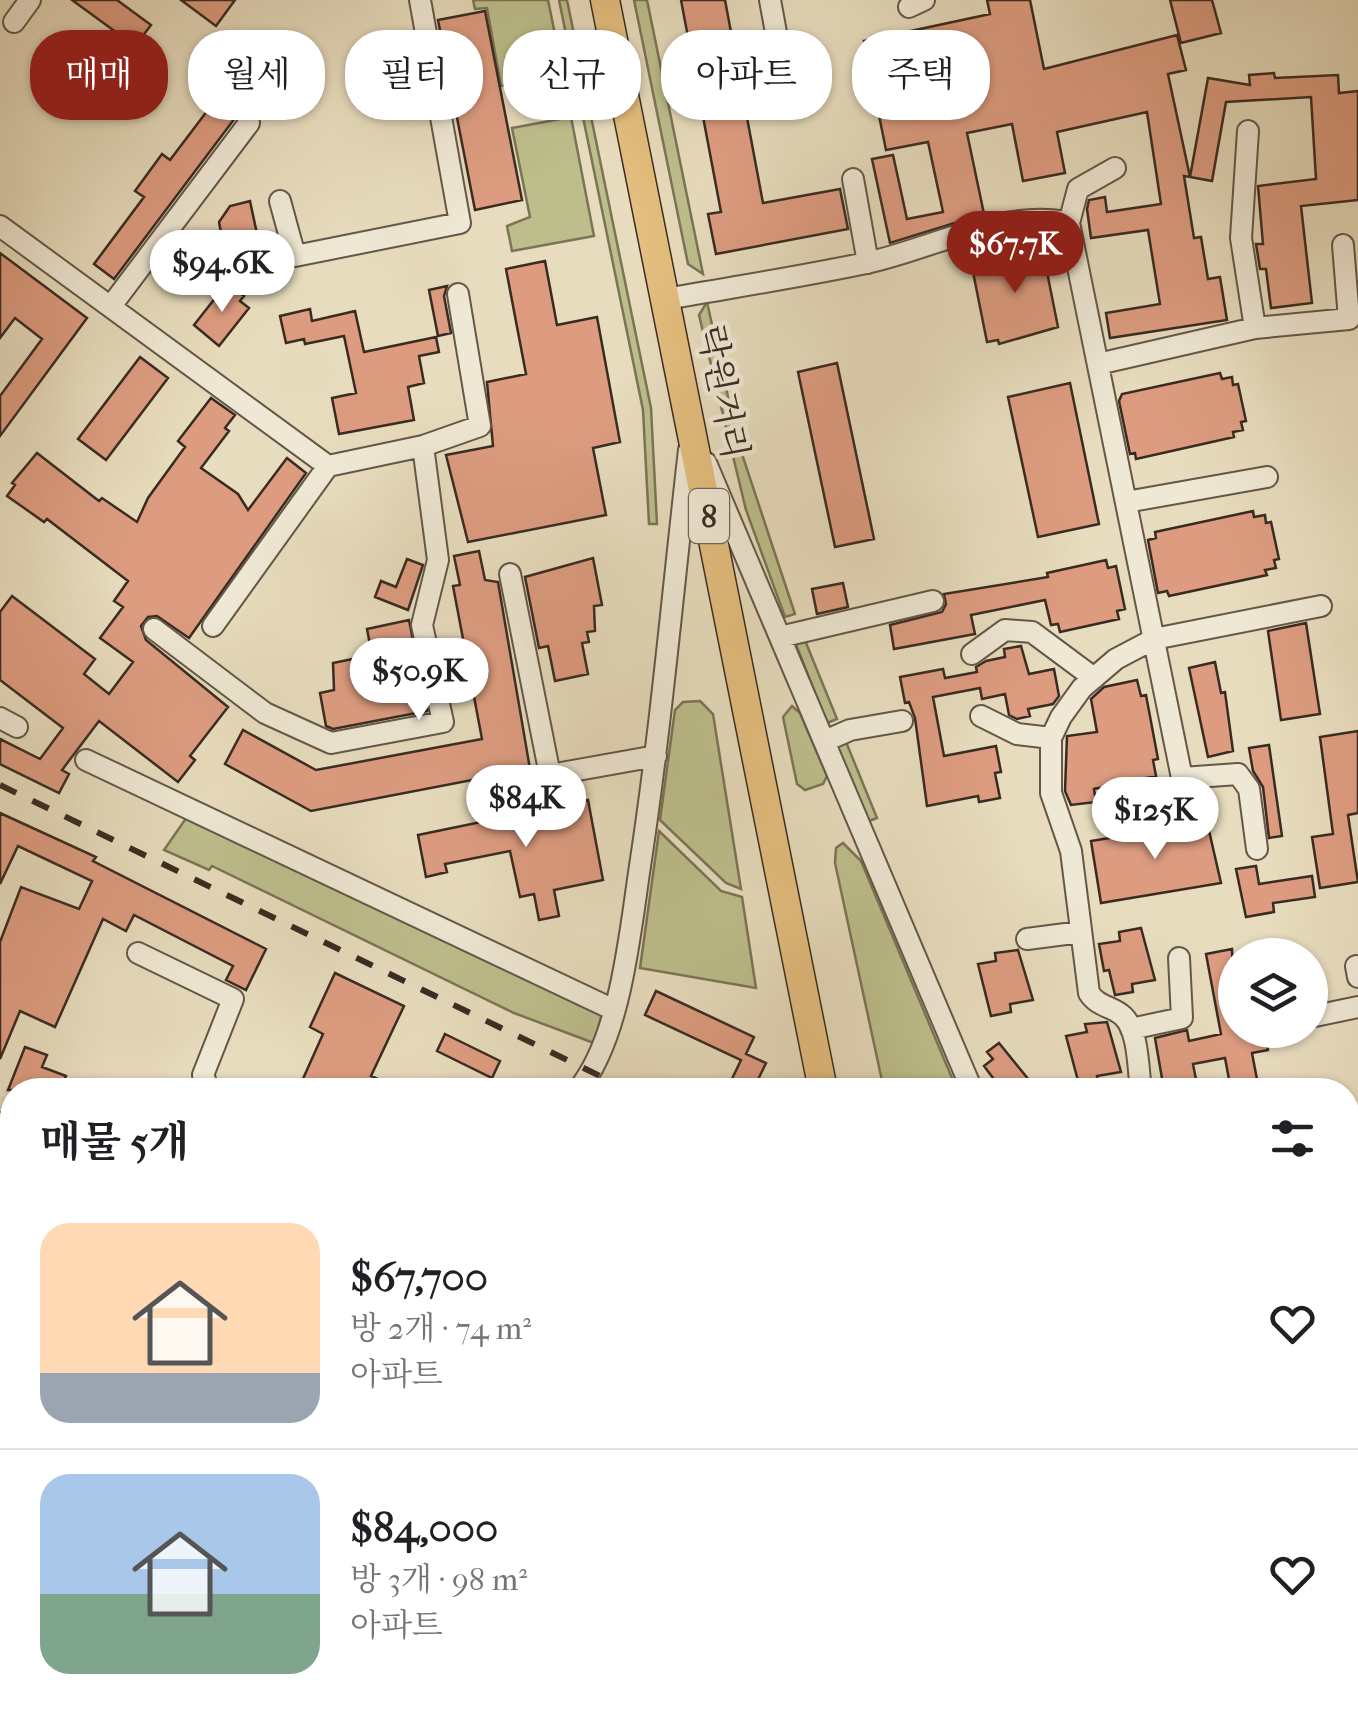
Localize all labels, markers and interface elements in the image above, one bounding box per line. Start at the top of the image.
chip: 매매 [30,30,168,120]
chip: 월세 [188,30,325,120]
chip: 필터 [345,30,483,120]
chip: 신규 [503,30,641,120]
chip: 아파트 [661,30,832,120]
chip: 주택 [852,30,990,120]
pin: $67.7K [934,211,1096,296]
text: $67.7K [969,225,1061,262]
pin: $94.6K [141,230,303,315]
text: $94.6K [172,244,272,281]
street label: 락원거리 [690,322,756,462]
road number: 8 [689,489,729,543]
pin: $50.9K [338,638,500,723]
text: $50.9K [372,652,466,689]
pin: $84K [467,765,585,850]
pin: $125K [1085,777,1225,862]
text: $84K [488,779,564,816]
text: $125K [1114,791,1196,828]
map controls [1218,938,1328,1048]
button: layers [1218,938,1328,1048]
icon: filters [1265,1111,1320,1166]
text: 매물 5개 [40,1118,189,1167]
text: $67,700 [350,1253,488,1302]
icon: home [120,1263,240,1383]
icon: heart [1265,1296,1320,1351]
text: 방 2개 · 74 m² [350,1310,531,1347]
text: 아파트 [350,1356,443,1393]
text: $84,000 [350,1504,498,1553]
icon: home [120,1514,240,1634]
icon: heart [1265,1547,1320,1602]
text: 방 3개 · 98 m² [350,1561,527,1598]
text: 아파트 [350,1607,443,1644]

